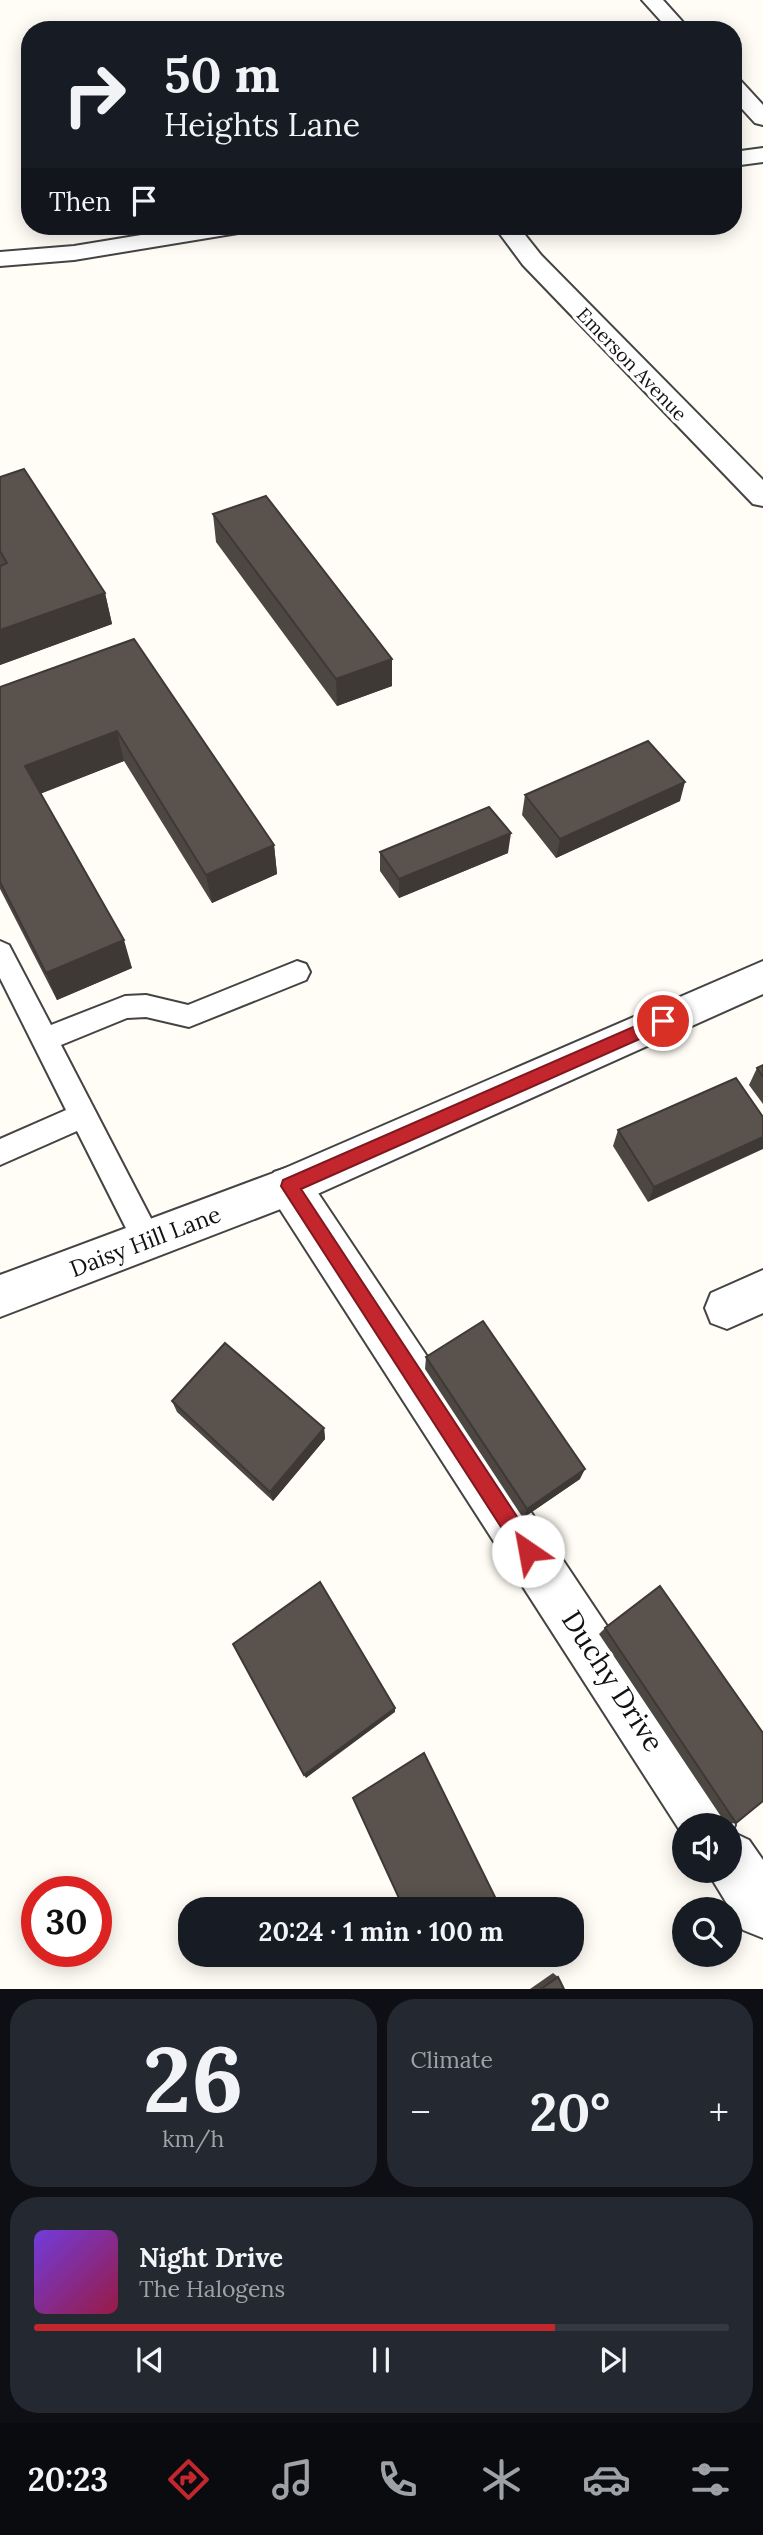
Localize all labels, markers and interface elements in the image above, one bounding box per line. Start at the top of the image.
text: 50 m [164,43,280,105]
icon: right [49,49,140,140]
text: Heights Lane [164,104,360,145]
icon: arrive [125,182,163,220]
text: Then [49,185,111,218]
street label: Emerson Avenue [572,302,692,426]
pin [633,991,693,1051]
icon: arrive [644,1002,682,1040]
street label: Daisy Hill Lane [66,1199,224,1283]
position arrow [491,1514,565,1588]
street label: Duchy Drive [554,1604,672,1758]
map controls [672,1813,742,1967]
button: sound [672,1813,742,1883]
speed limit sign: 30 [21,1876,112,1967]
button: search [672,1897,742,1967]
text: 20:24 · 1 min · 100 m [259,1915,503,1948]
text: 26 [143,2020,244,2137]
text: Climate [411,2045,493,2074]
text: 20° [529,2079,610,2145]
text: − [411,2088,431,2136]
text: + [709,2088,729,2136]
text: km/h [162,2124,224,2153]
text: Night Drive [139,2241,283,2274]
text: The Halogens [139,2274,285,2303]
icon: previous [131,2341,169,2379]
icon: pause [362,2341,400,2379]
icon: next [594,2341,632,2379]
icon: directions [164,2455,213,2504]
icon: music [268,2455,317,2504]
icon: phone [373,2455,422,2504]
icon: climate [477,2455,526,2504]
icon: car [582,2455,631,2504]
icon: filters [686,2455,735,2504]
text: 20:23 [28,2459,108,2500]

